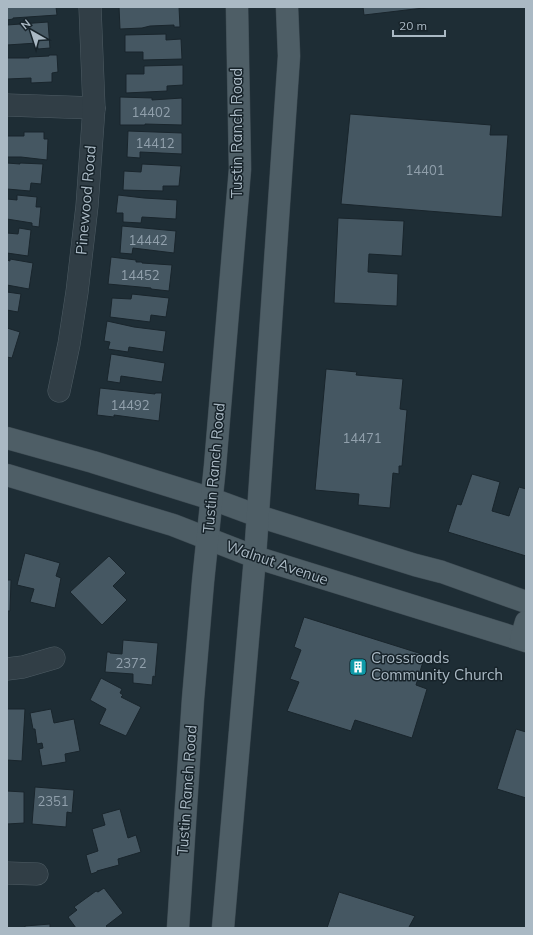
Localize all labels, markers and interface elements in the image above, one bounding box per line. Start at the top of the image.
north arrow [12,12,52,52]
scale bar [393,12,445,38]
text: N [18,16,33,32]
text: 20 m [399,18,427,33]
street label: Tustin Ranch Road [227,68,246,198]
house number: 14402 [131,104,171,120]
house number: 14412 [135,135,175,151]
street label: Pinewood Road [71,144,100,256]
house number: 14401 [405,162,445,178]
house number: 14442 [128,232,168,248]
house number: 14452 [120,267,160,283]
house number: 14492 [110,397,150,413]
street label: Tustin Ranch Road [198,402,229,534]
house number: 14471 [342,430,382,446]
street label: Walnut Avenue [223,536,331,589]
place label: Crossroads Community Church [371,648,503,684]
house number: 2372 [115,655,147,671]
building icon: Crossroads Community Church [348,657,368,677]
street label: Tustin Ranch Road [172,724,201,856]
house number: 2351 [37,793,69,809]

